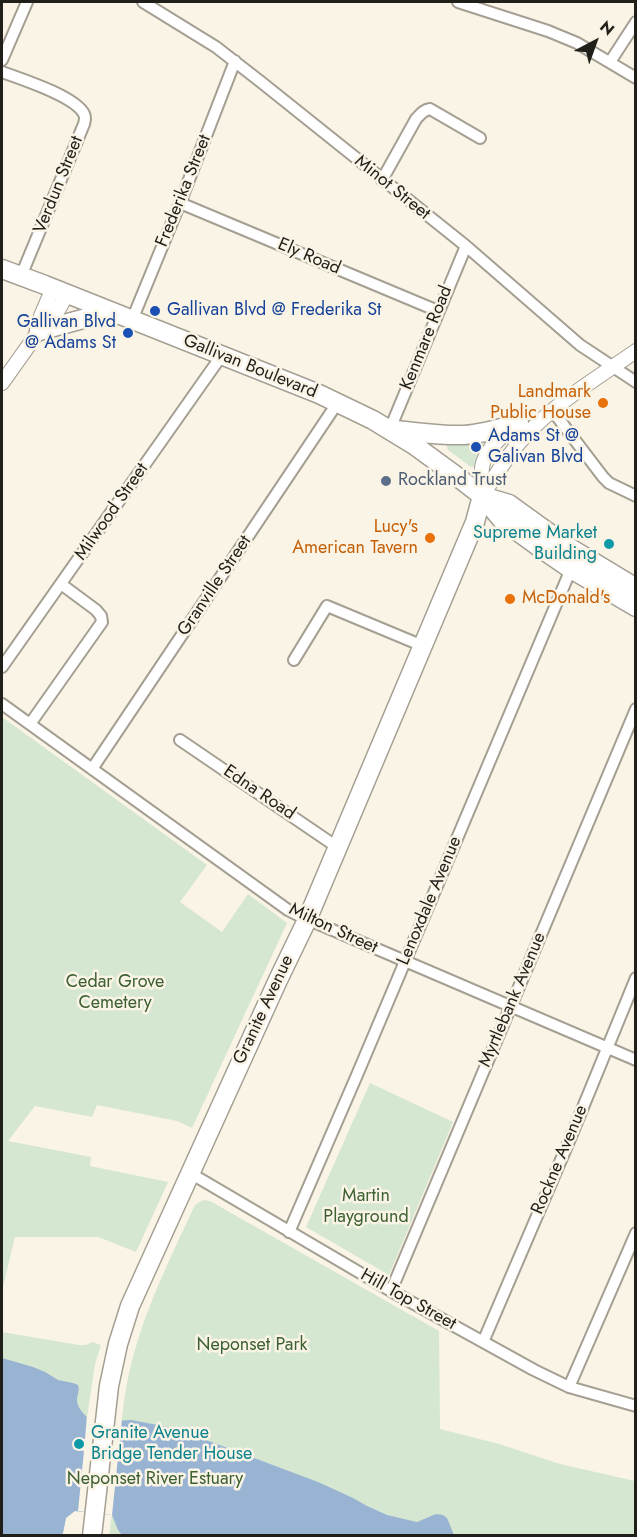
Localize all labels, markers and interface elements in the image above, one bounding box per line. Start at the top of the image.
north arrow [565,12,625,72]
text: N [595,15,619,41]
street label: Frederika Street [152,132,216,250]
street label: Verdun Street [30,133,88,237]
street label: Minot Street [350,151,434,225]
street label: Ely Road [274,234,344,280]
street label: Kenmare Road [396,283,458,393]
place label: Gallivan Blvd @ Frederika St [167,300,381,322]
marker: Gallivan Blvd @ Frederika St [148,304,162,318]
place label: Gallivan Blvd @ Adams St [17,312,116,354]
marker: Gallivan Blvd @ Adams St [121,326,135,340]
street label: Gallivan Boulevard [180,330,320,404]
place label: Landmark Public House [490,382,591,424]
marker: Landmark Public House [596,396,610,410]
place label: Adams St @ Galivan Blvd [488,426,583,468]
marker: Adams St @ Galivan Blvd [469,440,483,454]
street label: Milwood Street [71,459,153,565]
place label: Rockland Trust [398,470,506,492]
marker: Rockland Trust [379,474,393,488]
place label: Lucy's American Tavern [292,517,418,560]
place label: Supreme Market Building [473,523,597,566]
marker: Lucy's American Tavern [423,531,437,545]
street label: Granville Street [173,532,257,640]
marker: Supreme Market Building [602,537,616,551]
place label: McDonald's [522,588,610,610]
marker: McDonald's [503,592,517,606]
street label: Edna Road [219,761,299,825]
street label: Lenoxdale Avenue [393,833,467,969]
street label: Milton Street [285,899,381,959]
street label: Myrtlebank Avenue [475,929,551,1071]
street label: Granite Avenue [229,952,299,1068]
park label: Cedar Grove Cemetery [66,972,164,1014]
street label: Rockne Avenue [527,1102,593,1218]
park label: Martin Playground [323,1186,409,1228]
street label: Hill Top Street [356,1265,460,1335]
park label: Neponset Park [196,1335,308,1357]
place label: Granite Avenue Bridge Tender House [91,1423,252,1466]
marker: Granite Avenue Bridge Tender House [72,1437,86,1451]
park label: Neponset River Estuary [67,1469,243,1491]

